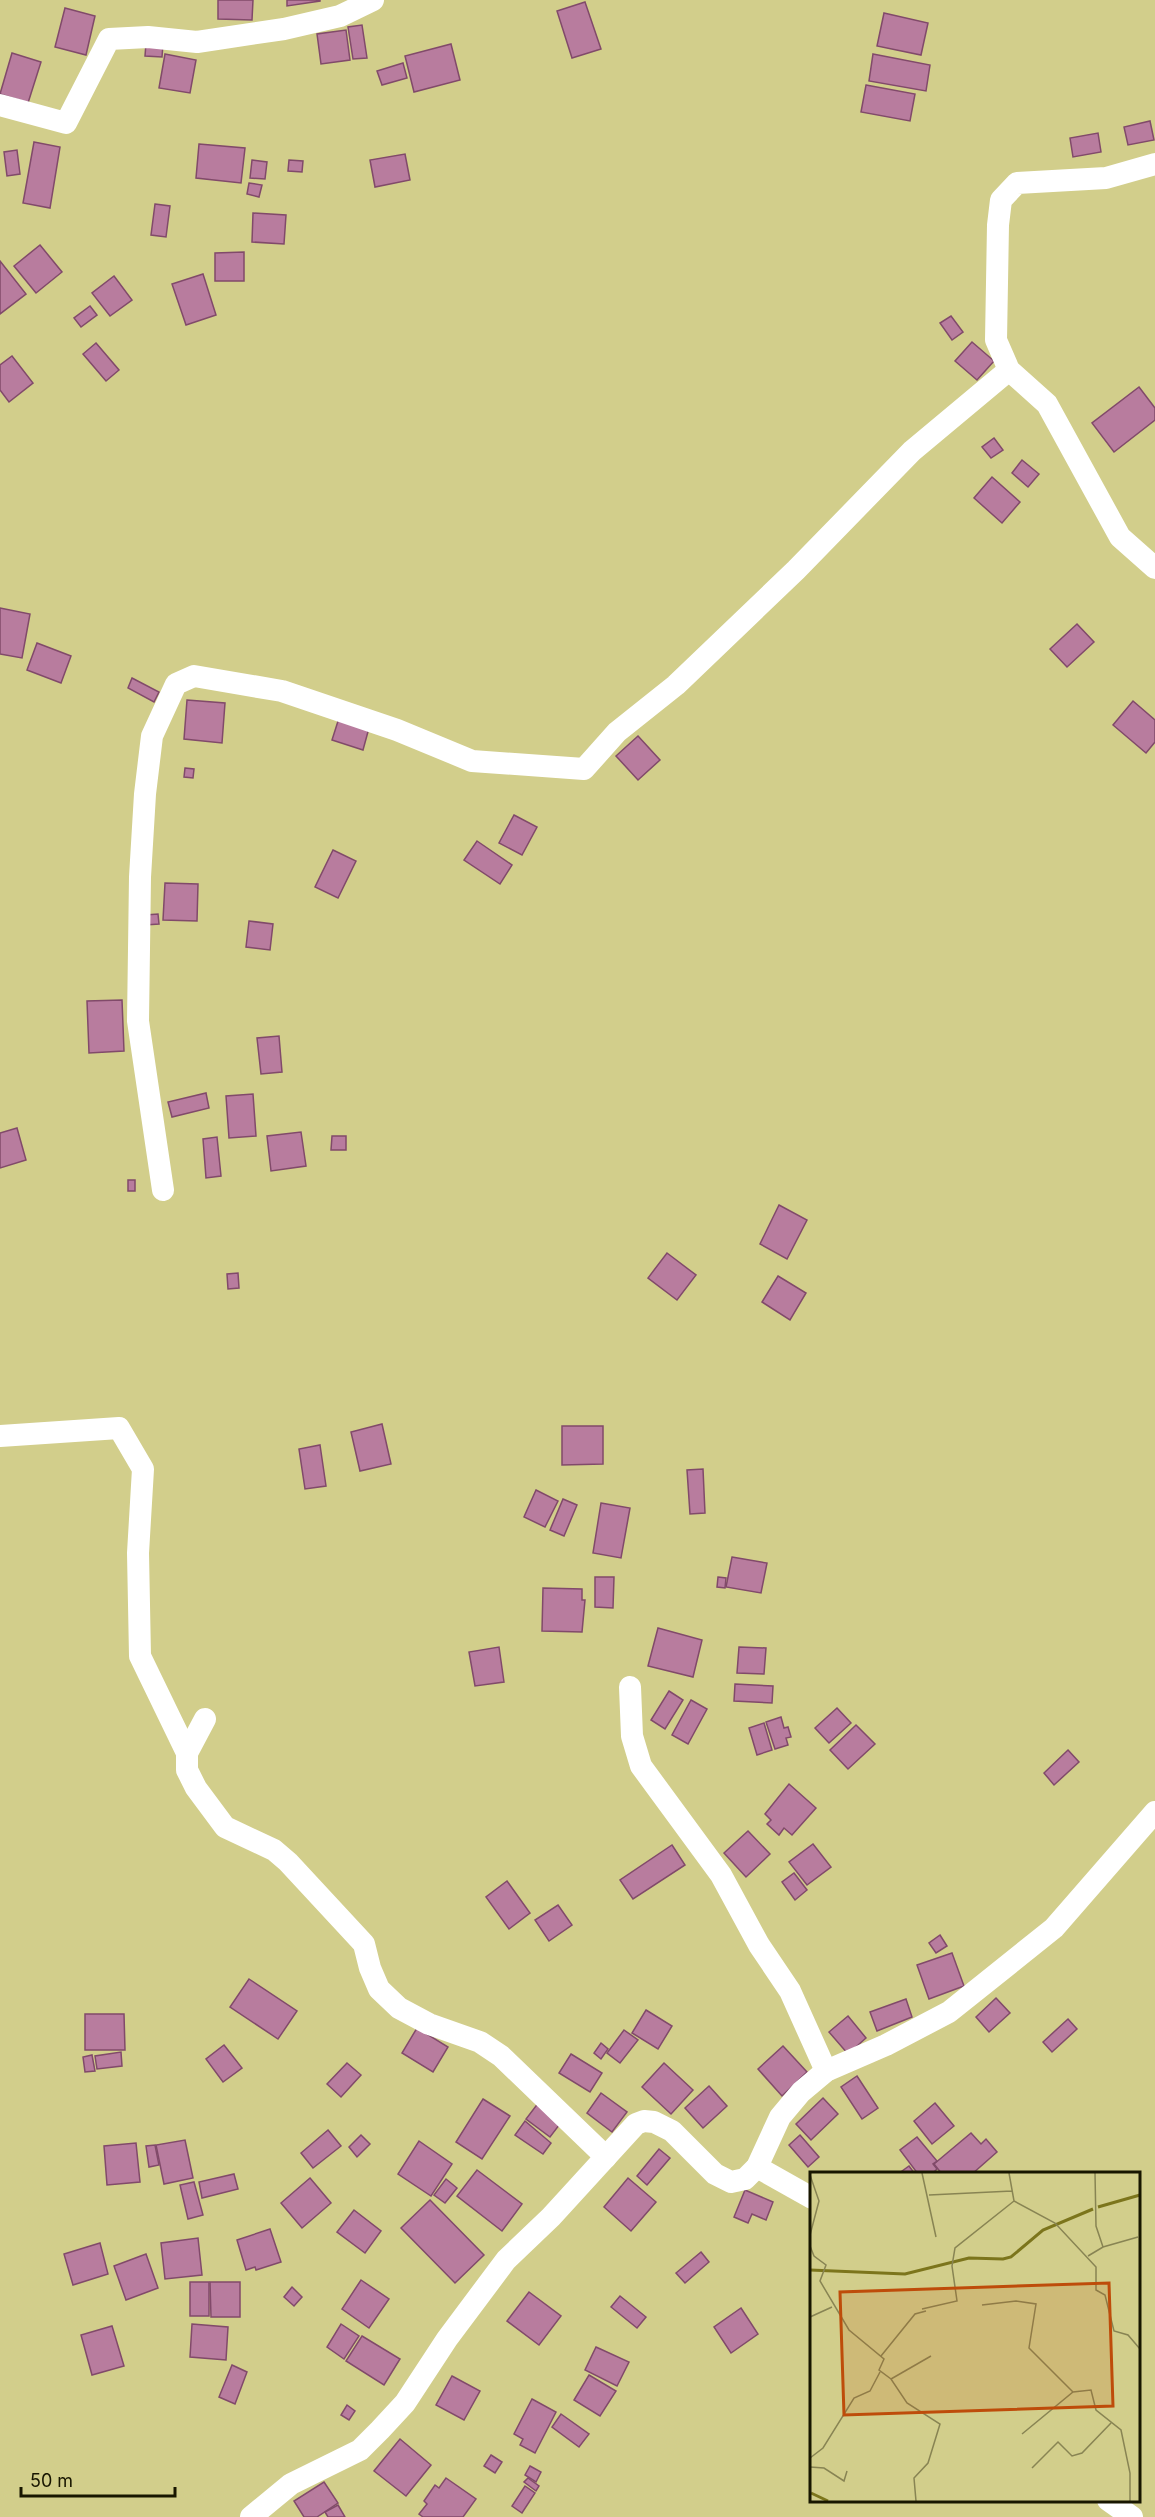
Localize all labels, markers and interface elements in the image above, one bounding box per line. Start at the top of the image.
inset map [810,2172,1140,2502]
scale bar [21,2460,176,2498]
text: 50 m [30,2470,73,2491]

